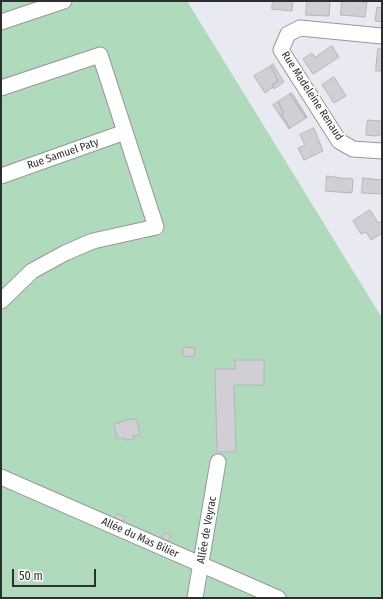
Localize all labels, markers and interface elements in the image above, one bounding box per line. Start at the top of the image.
street label: Rue Madeleine Renaud [278,49,346,143]
street label: Rue Samuel Paty [25,136,101,172]
street label: Allée de Veyrac [195,495,219,565]
street label: Allée du Mas Bilier [99,515,181,561]
scale bar [14,561,98,587]
text: 50 m [19,569,43,583]

